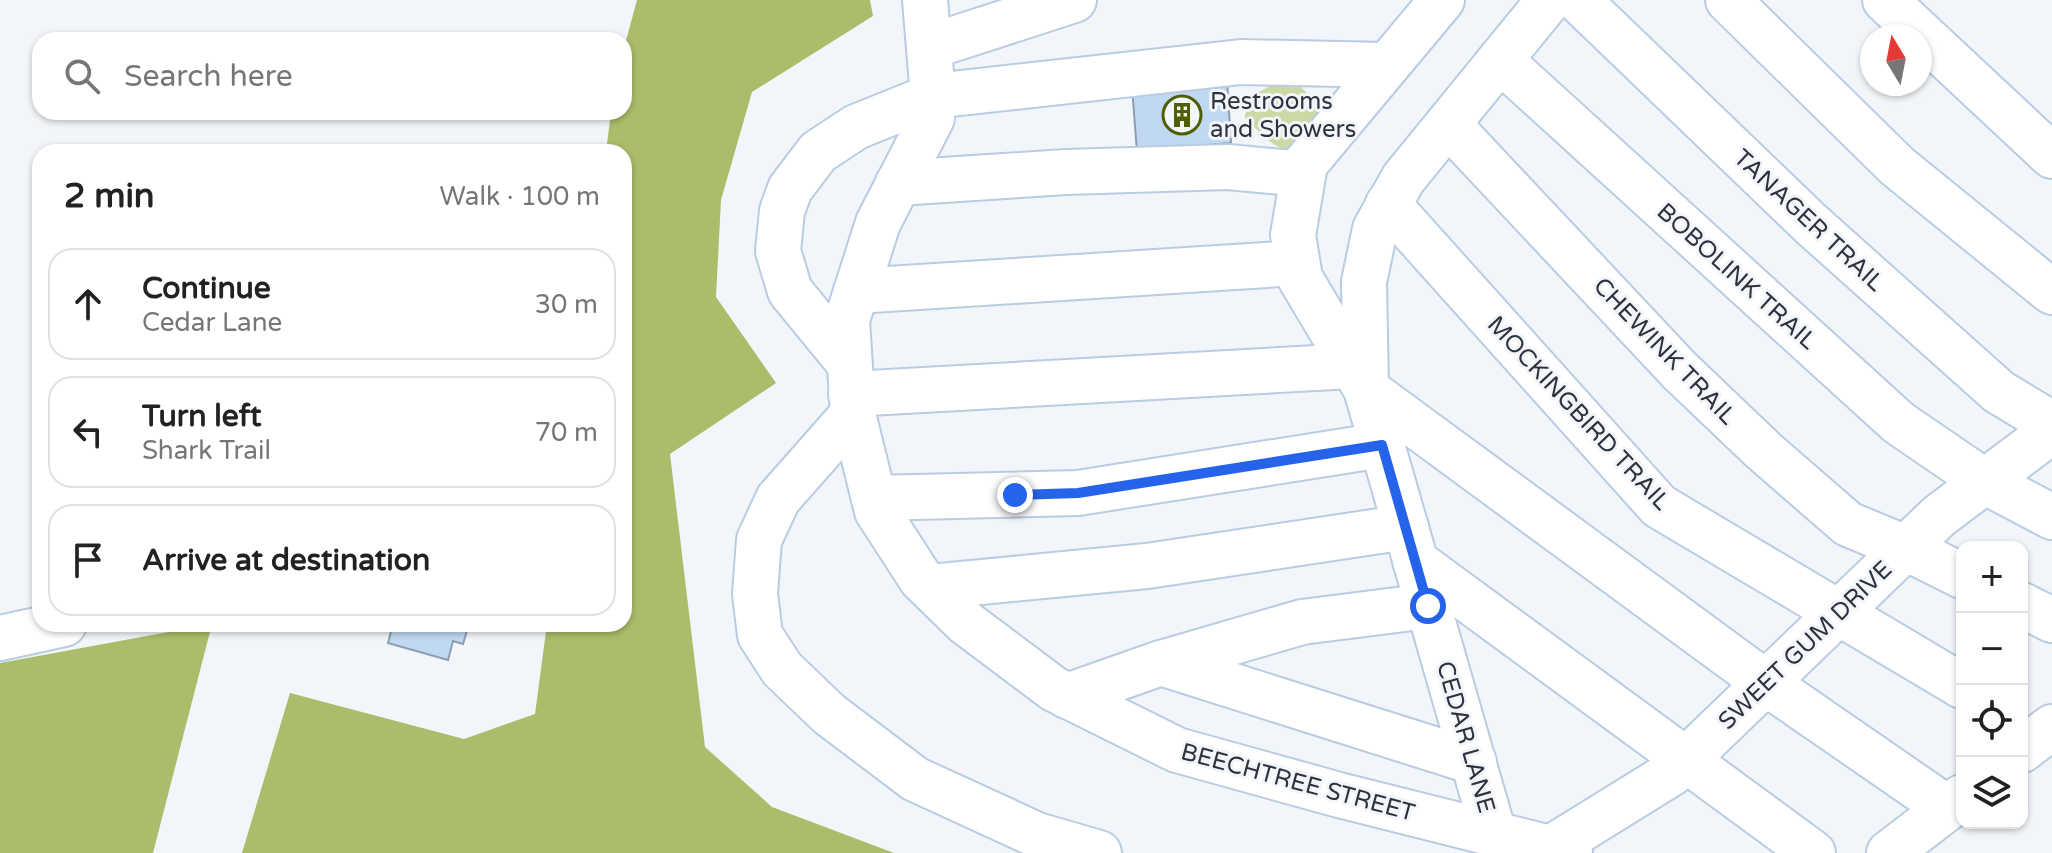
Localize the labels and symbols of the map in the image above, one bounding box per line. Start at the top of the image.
north arrow [1860,24,1932,96]
place label: Restrooms and Showers [1210,87,1356,144]
building icon: Restrooms and Showers [1161,94,1203,136]
street label: TANAGER TRAIL [1727,143,1890,298]
street label: BOBOLINK TRAIL [1651,197,1823,356]
street label: CHEWINK TRAIL [1587,272,1742,431]
street label: MOCKINGBIRD TRAIL [1481,310,1676,517]
route end [997,477,1033,513]
street label: SWEET GUM DRIVE [1712,555,1898,736]
route start [1410,588,1446,624]
street label: CEDAR LANE [1430,658,1501,816]
street label: BEECHTREE STREET [1178,737,1419,828]

